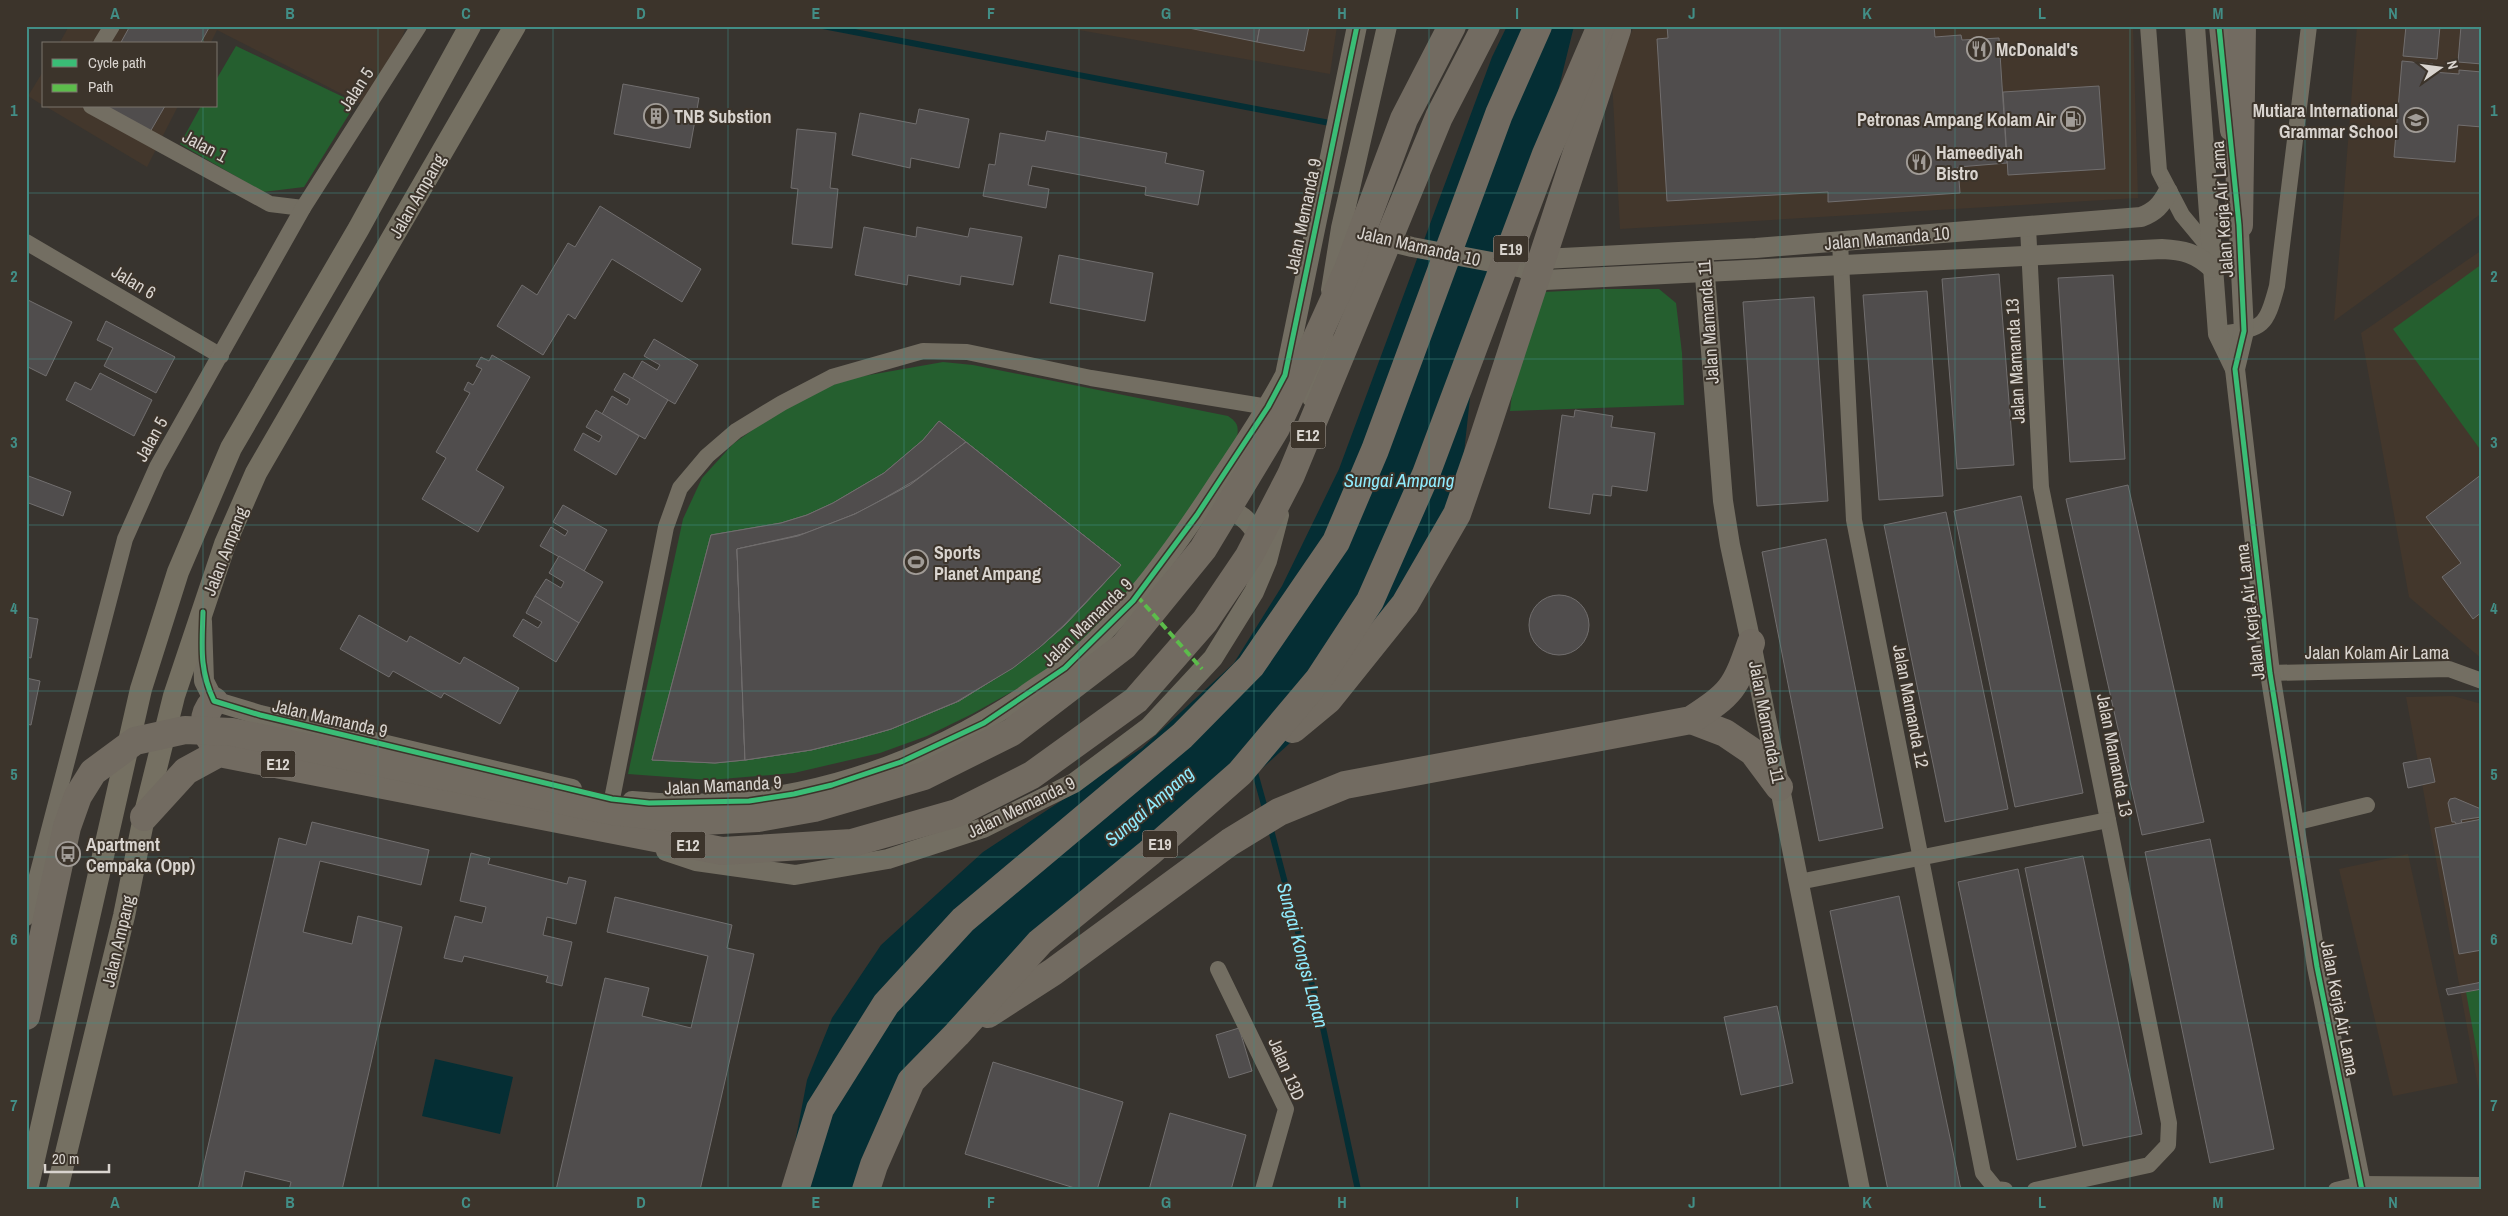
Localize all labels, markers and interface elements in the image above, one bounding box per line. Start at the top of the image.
text: A [110,2,120,24]
text: B [285,2,295,24]
text: C [461,2,471,24]
text: D [636,2,646,24]
text: E [812,2,821,24]
text: F [987,2,995,24]
text: G [1161,2,1171,24]
text: H [1337,2,1347,24]
text: I [1515,2,1519,24]
text: J [1688,2,1696,24]
text: K [1862,2,1872,24]
text: L [2038,2,2046,24]
text: M [2213,2,2224,24]
text: N [2388,2,2398,24]
restaurant icon: McDonald's [1966,36,1992,62]
place label: McDonald's [1996,37,2078,62]
legend [42,42,218,108]
north arrow [2416,42,2466,92]
text: Cycle path [88,52,146,73]
text: N [2443,59,2462,71]
street label: Jalan 5 [333,62,379,116]
text: Path [88,76,113,97]
place label: Mutiara International Grammar School [2253,98,2398,144]
text: 1 [10,99,18,121]
text: 1 [2490,99,2498,121]
building icon: TNB Substion [643,103,669,129]
place label: TNB Substion [674,104,772,129]
fuel station icon: Petronas Ampang Kolam Air [2060,106,2086,132]
place label: Petronas Ampang Kolam Air [1857,107,2056,132]
school or university icon: Mutiara International Grammar School [2403,107,2429,133]
street label: Jalan 1 [178,124,233,169]
place label: Hameediyah Bistro [1936,140,2023,186]
street label: Jalan Kerja Air Lama [2205,140,2239,278]
street label: Jalan Ampang [383,149,452,243]
restaurant icon: Hameediyah Bistro [1906,149,1932,175]
street label: Jalan Memanda 9 [1279,156,1327,276]
street label: Jalan Mamanda 10 [1355,220,1483,272]
street label: Jalan Mamanda 10 [1823,220,1951,256]
road number: E19 [1494,235,1528,262]
street label: Jalan Mamanda 11 [1691,258,1725,385]
street label: Jalan 6 [107,259,161,305]
text: 2 [10,265,18,287]
text: 2 [2490,265,2498,287]
street label: Jalan Mamanda 13 [1999,298,2031,424]
street label: Jalan 5 [129,412,173,466]
road number: E12 [1290,422,1326,448]
text: 3 [10,431,18,453]
text: 3 [2490,431,2498,453]
water label: Sungai Ampang [1344,467,1455,493]
street label: Jalan Ampang [197,502,254,599]
place label: Sports Planet Ampang [934,540,1041,586]
street label: Jalan Kerja Air Lama [2229,542,2271,682]
sports icon: Sports Planet Ampang [903,549,929,575]
street label: Jalan Mamanda 9 [1036,572,1138,672]
text: 4 [10,597,18,619]
text: 4 [2490,597,2498,619]
street label: Jalan Kolam Air Lama [2305,640,2449,665]
street label: Jalan Mamanda 12 [1887,642,1935,770]
street label: Jalan Mamanda 11 [1743,659,1791,786]
street label: Jalan Mamanda 13 [2091,691,2139,819]
street label: Jalan Mamanda 9 [270,693,390,743]
road number: E12 [260,751,296,778]
water label: Sungai Ampang [1099,760,1200,852]
text: 5 [10,763,18,785]
text: 5 [2490,763,2498,785]
street label: Jalan Mamanda 9 [664,769,782,801]
street label: Jalan Memanda 9 [963,770,1079,844]
road number: E19 [1142,831,1178,858]
place label: Apartment Cempaka (Opp) [86,832,195,878]
road number: E12 [670,832,706,858]
bus stop icon: Apartment Cempaka (Opp) [55,841,81,867]
water label: Sungai Kongsi Lapan [1271,879,1335,1031]
street label: Jalan Ampang [95,892,141,989]
text: 6 [10,928,18,950]
text: 6 [2490,928,2498,950]
street label: Jalan Kerja Air Lama [2315,938,2365,1078]
street label: Jalan 13D [1263,1034,1311,1104]
text: 7 [10,1094,18,1116]
text: 7 [2490,1094,2498,1116]
scale bar [45,1141,109,1173]
text: 20 m [52,1148,79,1169]
text: A [110,1191,120,1213]
text: B [285,1191,295,1213]
text: C [461,1191,471,1213]
text: D [636,1191,646,1213]
text: E [812,1191,821,1213]
text: F [987,1191,995,1213]
text: G [1161,1191,1171,1213]
text: H [1337,1191,1347,1213]
text: I [1515,1191,1519,1213]
text: J [1688,1191,1696,1213]
text: K [1862,1191,1872,1213]
text: L [2038,1191,2046,1213]
text: M [2213,1191,2224,1213]
text: N [2388,1191,2398,1213]

